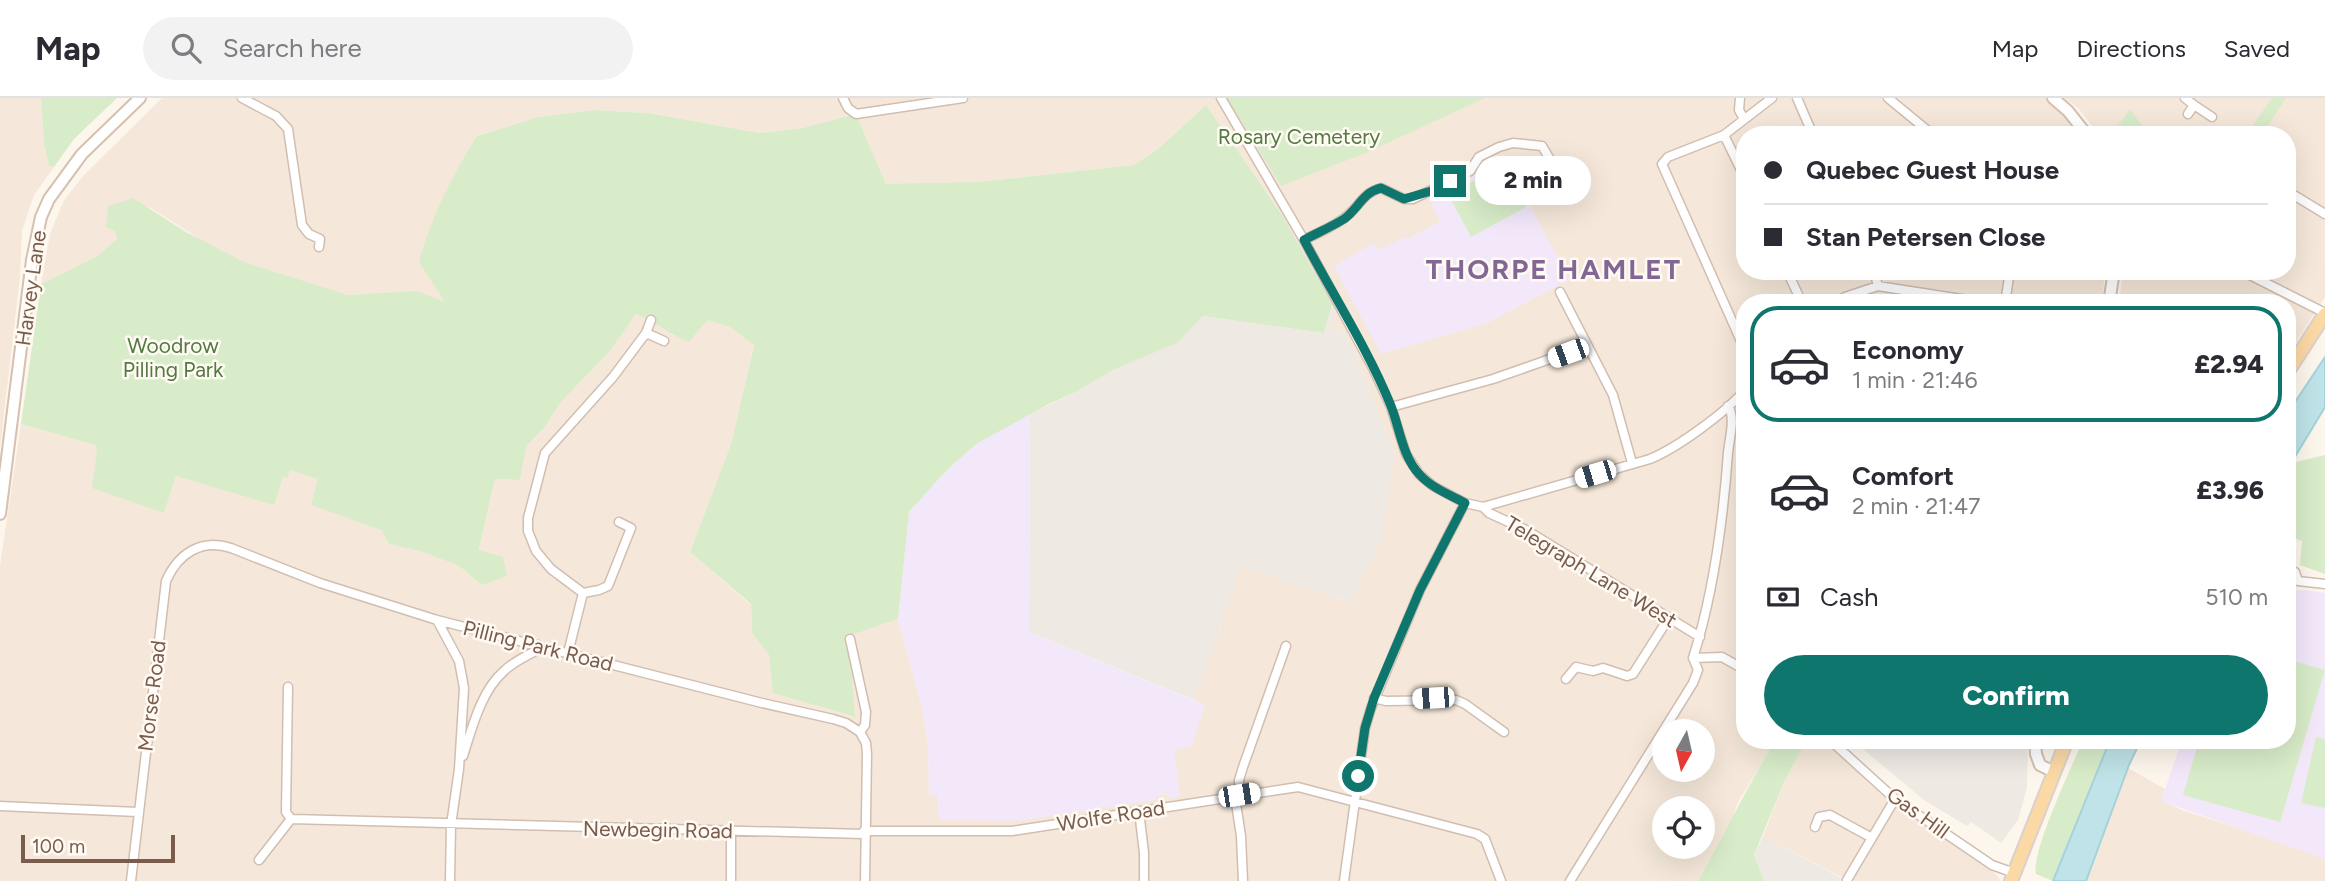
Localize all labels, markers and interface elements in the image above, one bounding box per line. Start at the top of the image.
search box [143,17,633,80]
text: Map [35,29,101,68]
icon: search [167,29,205,67]
text: Search here [223,32,362,64]
text: Map [1992,34,2038,63]
text: Directions [2076,34,2186,63]
text: Saved [2224,34,2290,63]
park label: Rosary Cemetery [1218,124,1380,149]
text: Quebec Guest House [1806,154,2059,186]
callout: 2 min [1474,156,1590,206]
route end [1434,165,1466,197]
text: 2 min [1504,166,1562,194]
text: Stan Petersen Close [1806,221,2045,253]
street label: Harvey Lane [10,229,51,347]
district label: THORPE HAMLET [1426,252,1682,286]
park label: Woodrow Pilling Park [123,333,224,382]
icon: car [1768,333,1831,396]
text: Economy [1852,334,1964,366]
car [1545,336,1592,370]
text: £2.94 [2194,348,2264,380]
text: 1 min · 21:46 [1852,366,1978,394]
car [1572,458,1619,490]
icon: car [1768,459,1831,522]
text: Comfort [1852,460,1954,492]
text: £3.96 [2196,474,2264,506]
text: 2 min · 21:47 [1852,492,1980,520]
street label: Telegraph Lane West [1501,510,1682,633]
icon: cash [1764,578,1802,616]
text: Cash [1820,581,1879,613]
text: 510 m [2205,583,2268,611]
street label: Pilling Park Road [460,615,616,676]
street label: Morse Road [132,639,171,753]
button: Confirm [1764,655,2268,735]
car [1412,686,1455,710]
north arrow [1652,719,1715,782]
map controls [1652,719,1715,859]
route start [1342,760,1374,792]
car [1217,781,1262,809]
street label: Gas Hill [1882,781,1955,844]
street label: Wolfe Road [1055,795,1167,836]
button: locate [1652,796,1715,859]
street label: Newbegin Road [583,816,733,843]
scale bar [21,832,175,864]
text: 100 m [32,835,85,858]

